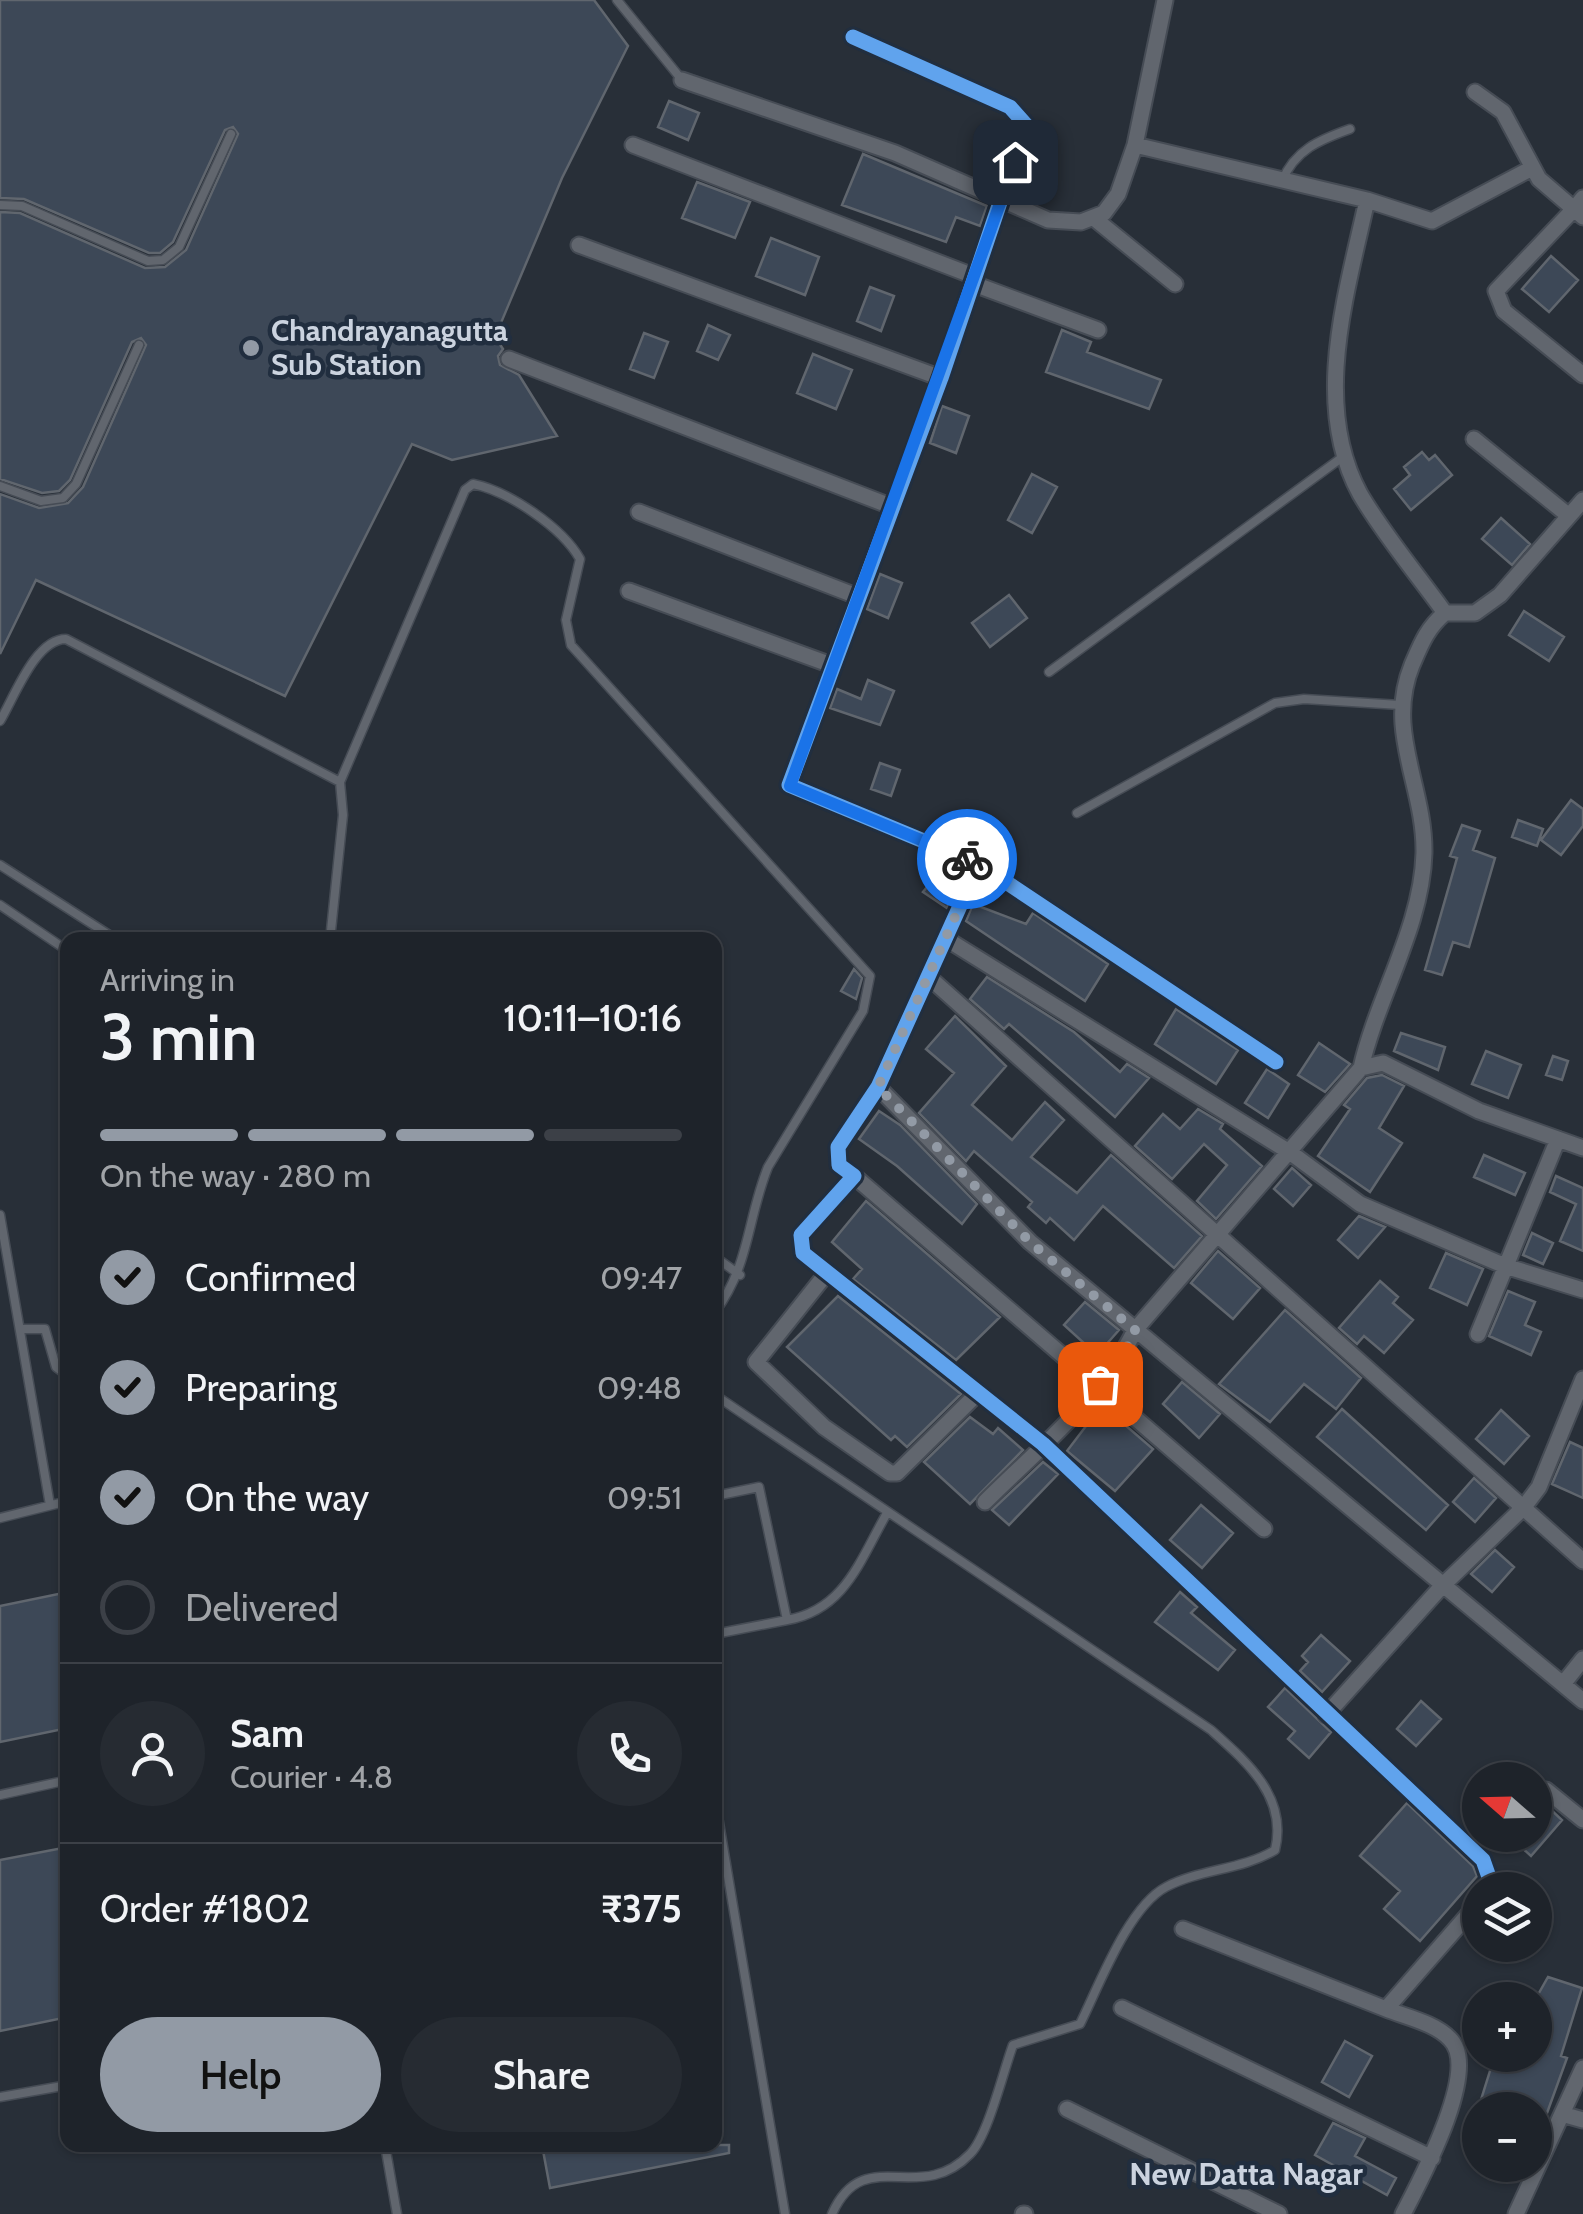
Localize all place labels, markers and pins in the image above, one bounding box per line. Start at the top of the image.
pin [973,120,1058,205]
place label: Chandrayanagutta Sub Station [271,312,508,383]
marker: Chandrayanagutta Sub Station [240,337,262,359]
pin [1058,1342,1143,1427]

